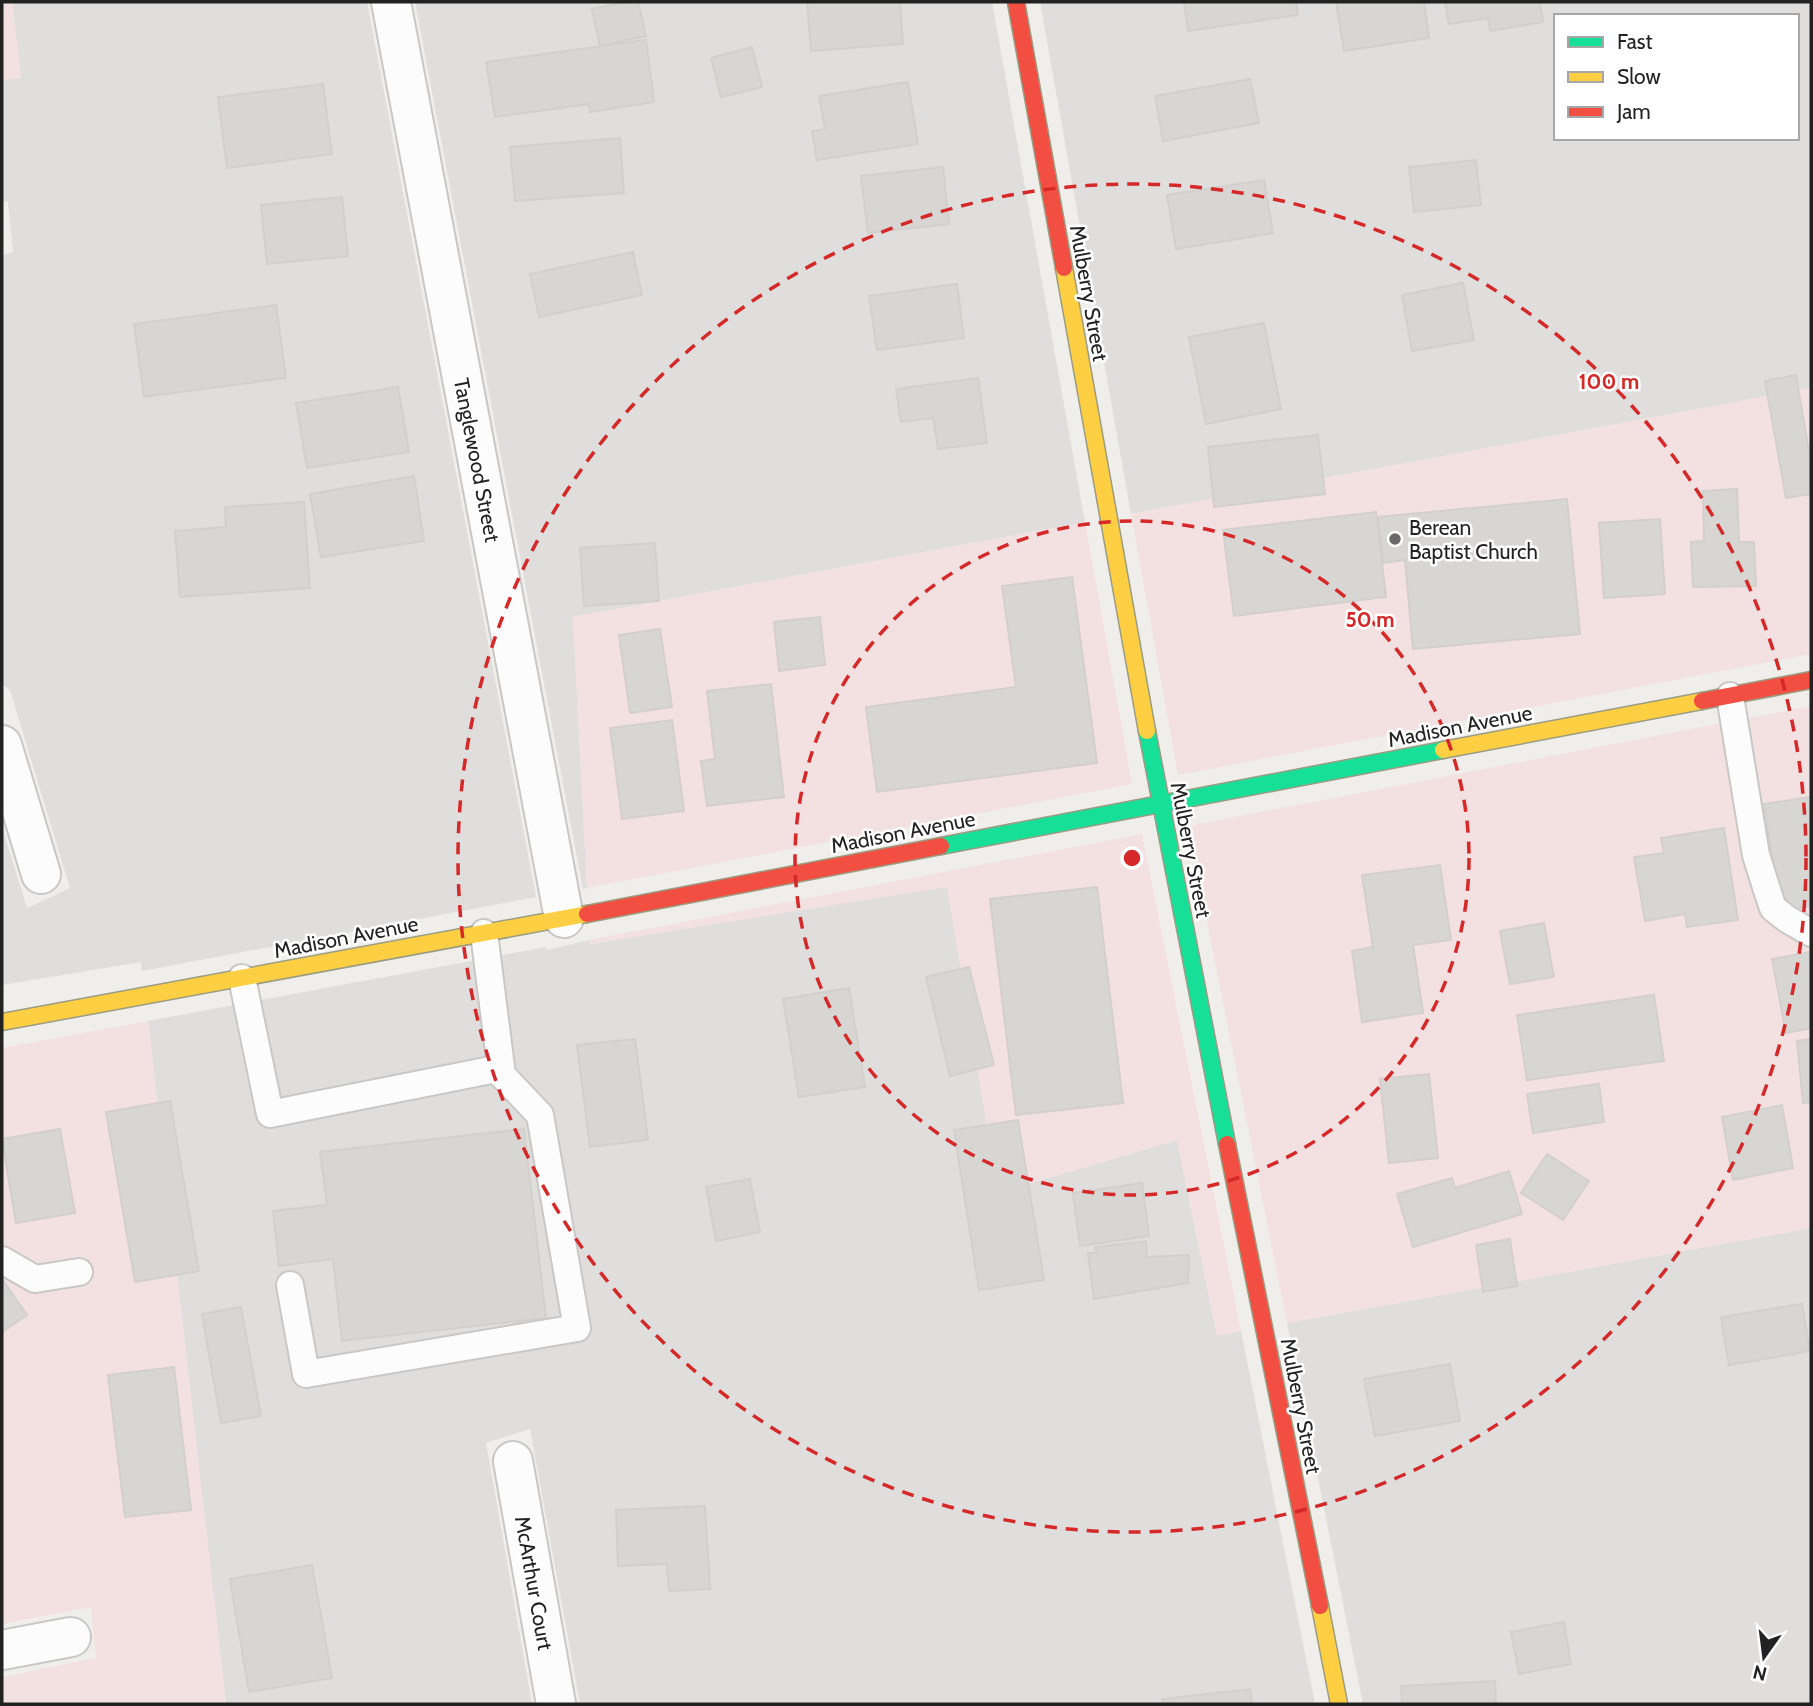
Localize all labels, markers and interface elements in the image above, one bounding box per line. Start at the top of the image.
legend [1554,14,1799,140]
text: Fast [1617,29,1653,54]
text: Slow [1617,64,1661,89]
text: Jam [1616,99,1651,124]
street label: Mulberry Street [1065,223,1113,363]
text: 100 m [1579,369,1639,394]
street label: Tanglewood Street [449,376,505,544]
place label: Berean Baptist Church [1409,515,1538,564]
marker: Berean Baptist Church [1387,531,1403,547]
text: 50 m [1345,607,1395,632]
street label: Madison Avenue [1386,700,1534,752]
street label: Mulberry Street [1166,780,1216,920]
street label: Madison Avenue [829,806,977,858]
centre of rings [1120,846,1144,870]
street label: Madison Avenue [272,911,420,963]
street label: Mulberry Street [1276,1336,1326,1476]
street label: McArthur Court [510,1514,558,1652]
north arrow [1729,1622,1799,1692]
text: N [1751,1660,1769,1686]

